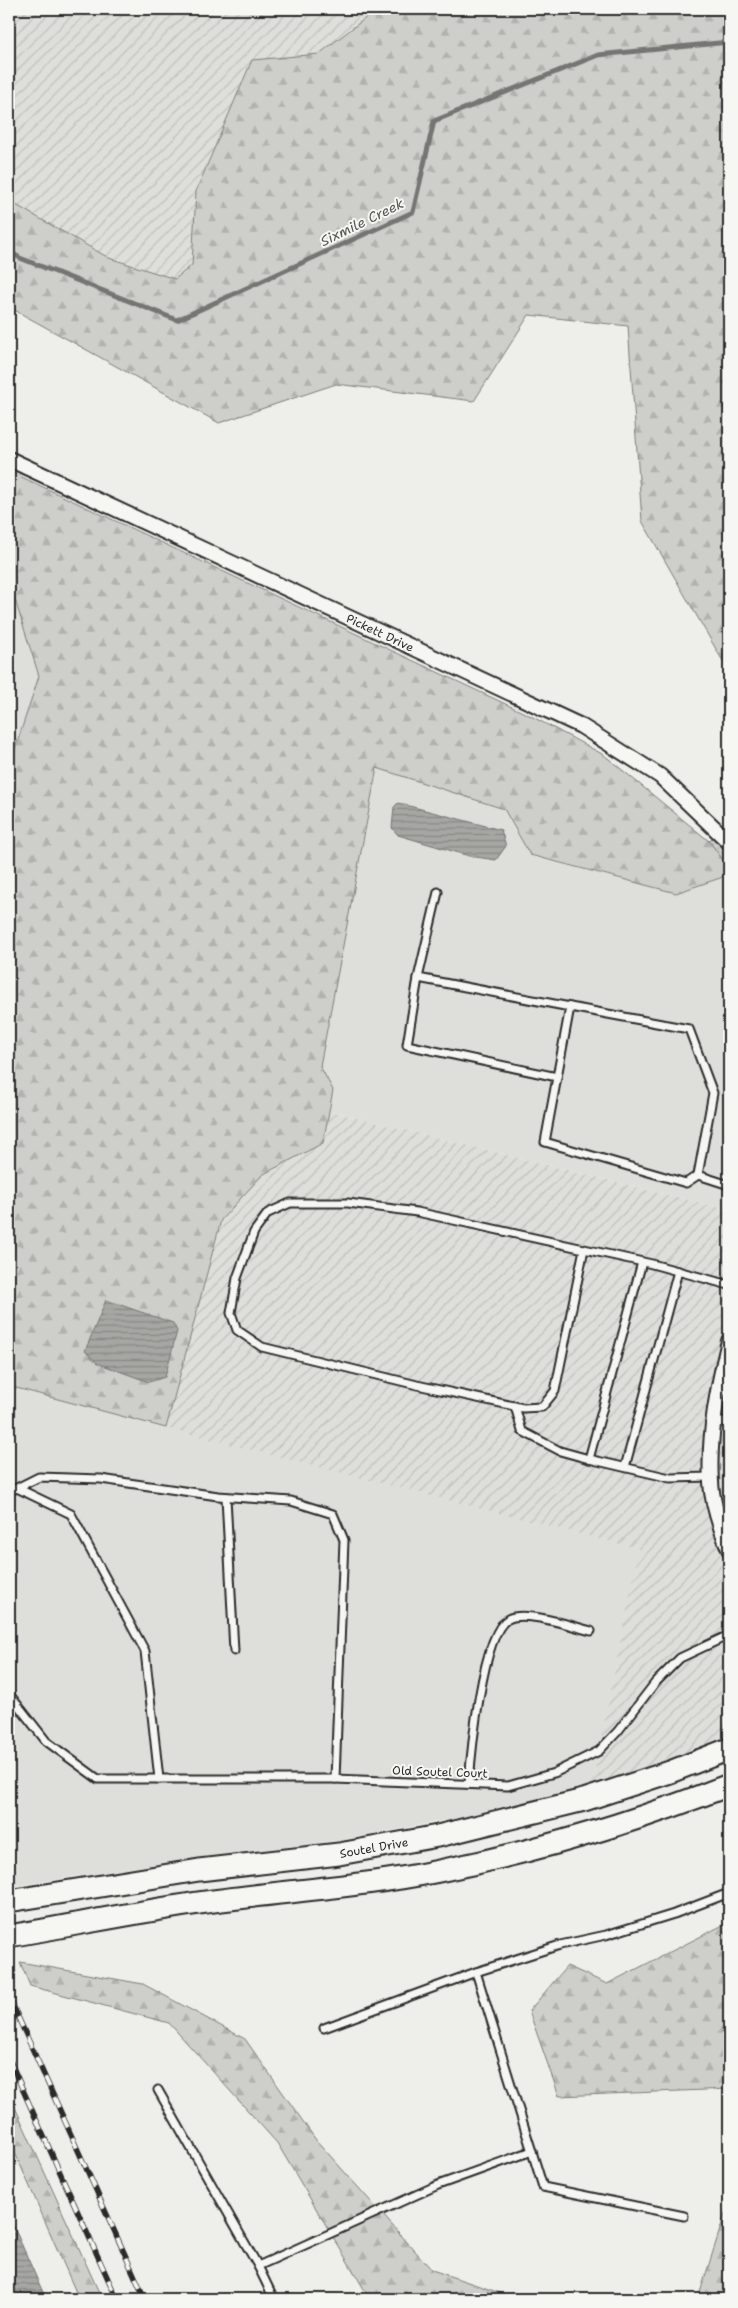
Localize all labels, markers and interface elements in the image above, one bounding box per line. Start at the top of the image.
water label: Sixmile Creek [317,194,407,250]
street label: Pickett Drive [344,610,417,656]
street label: Old Soutel Court [392,1762,488,1782]
street label: Soutel Drive [338,1834,410,1862]

